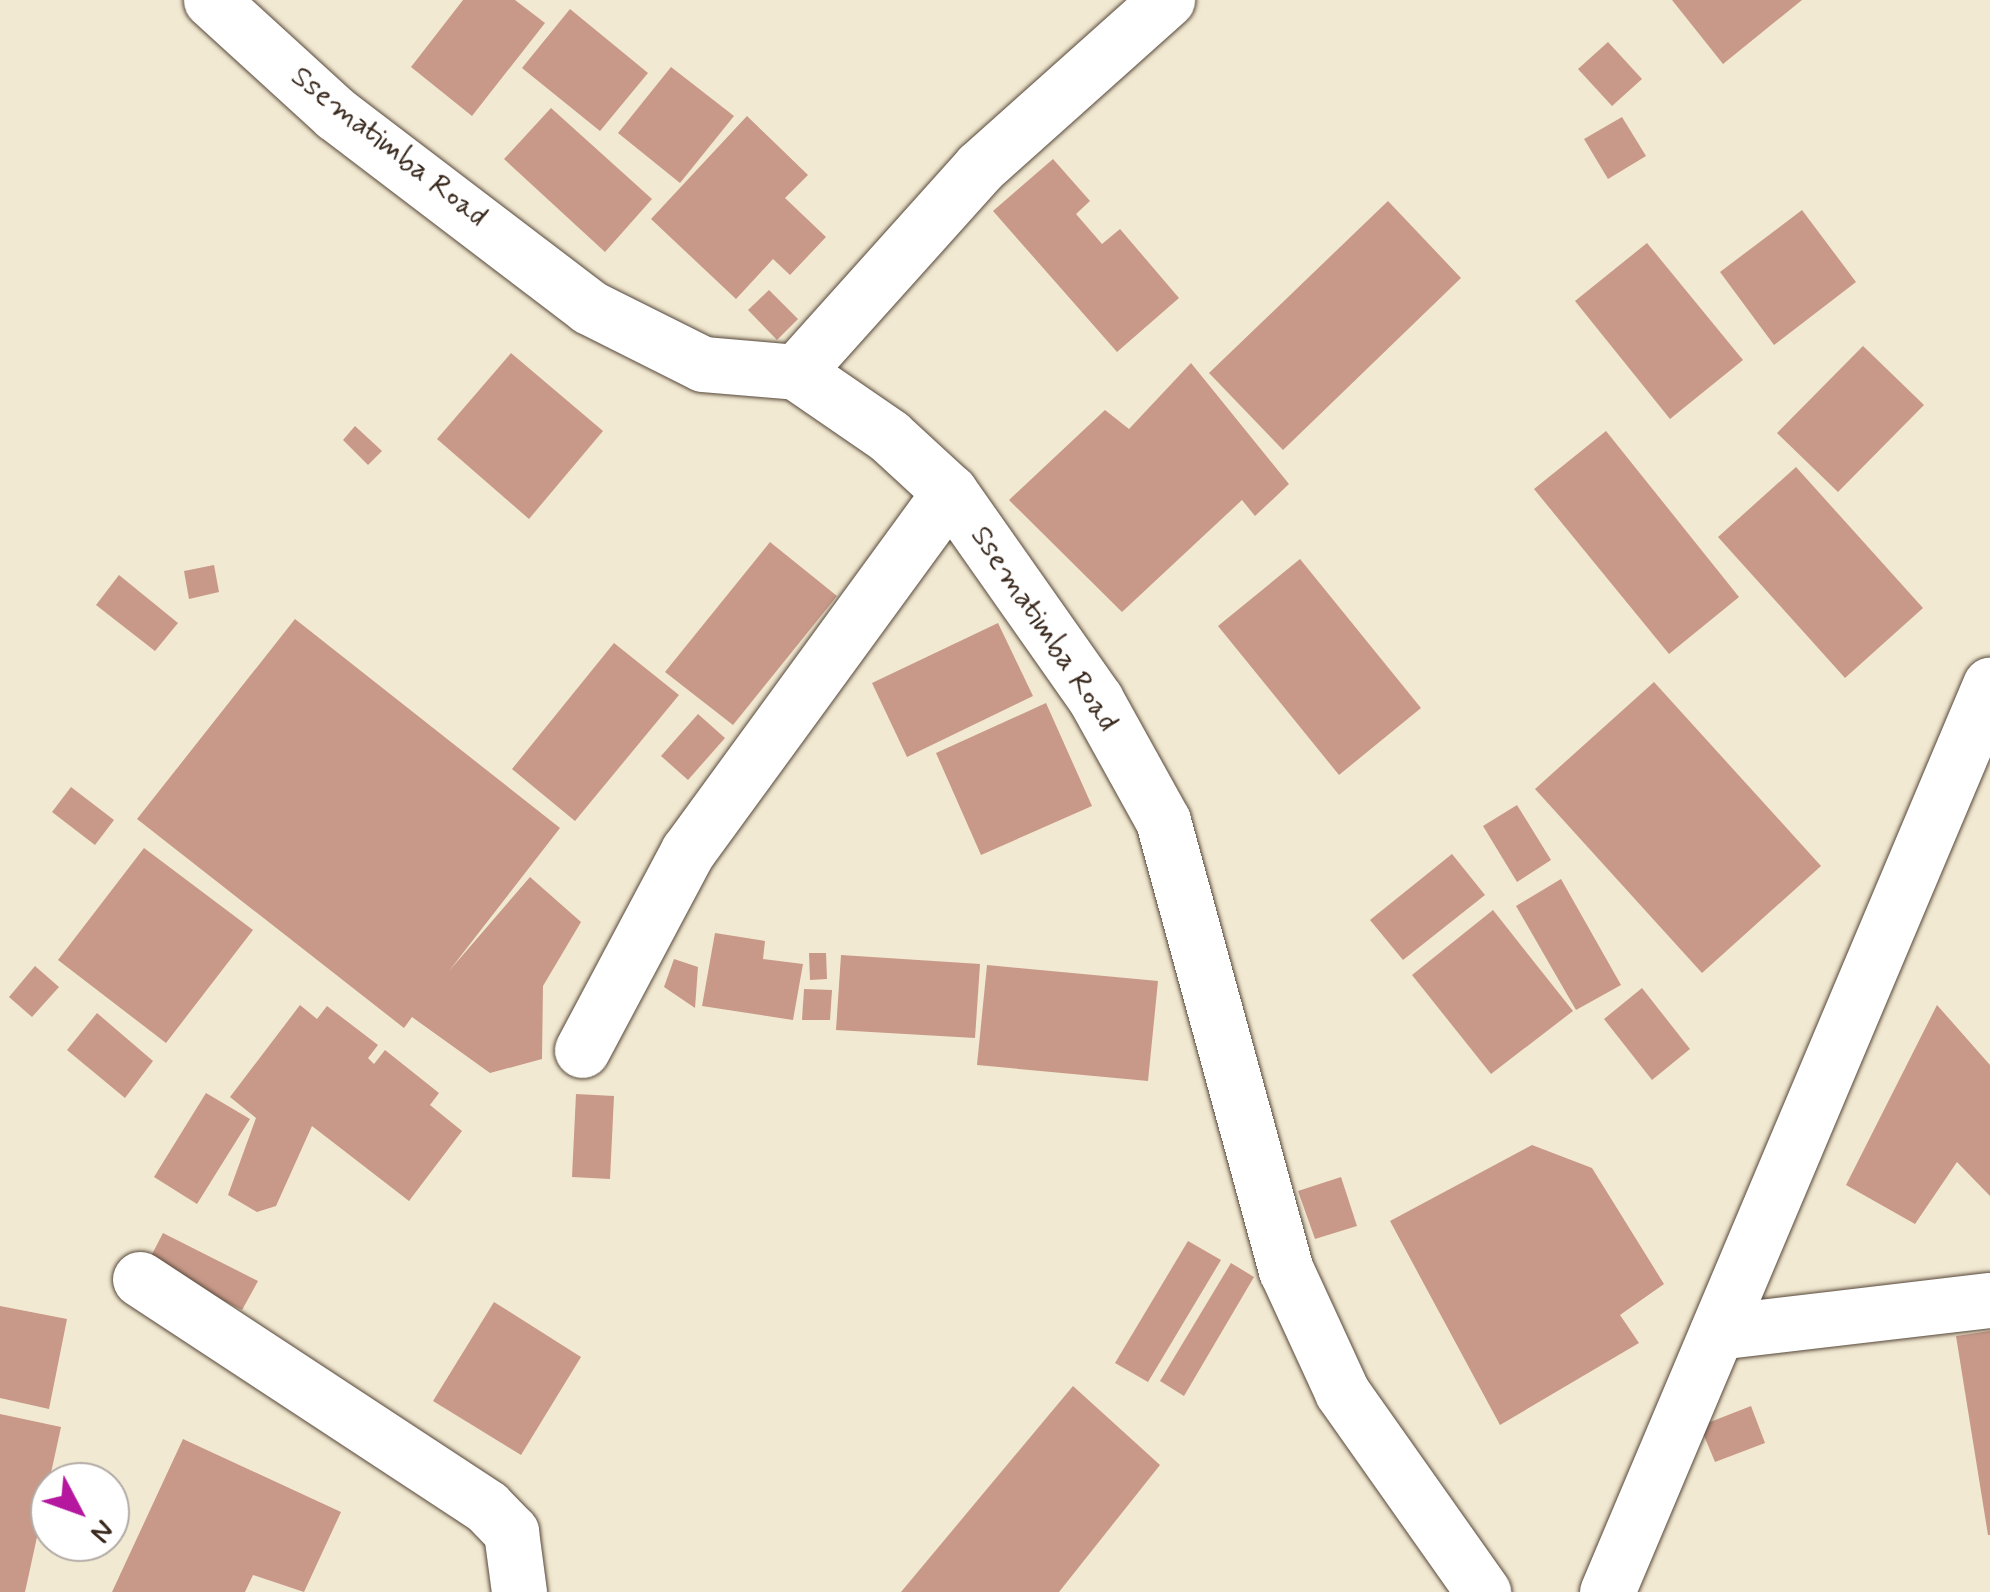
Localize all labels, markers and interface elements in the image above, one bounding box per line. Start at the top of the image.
street label: Ssematimba Road [285,60,493,234]
street label: Ssematimba Road [963,521,1125,737]
north arrow [30,1462,130,1562]
text: N [81,1512,122,1550]

